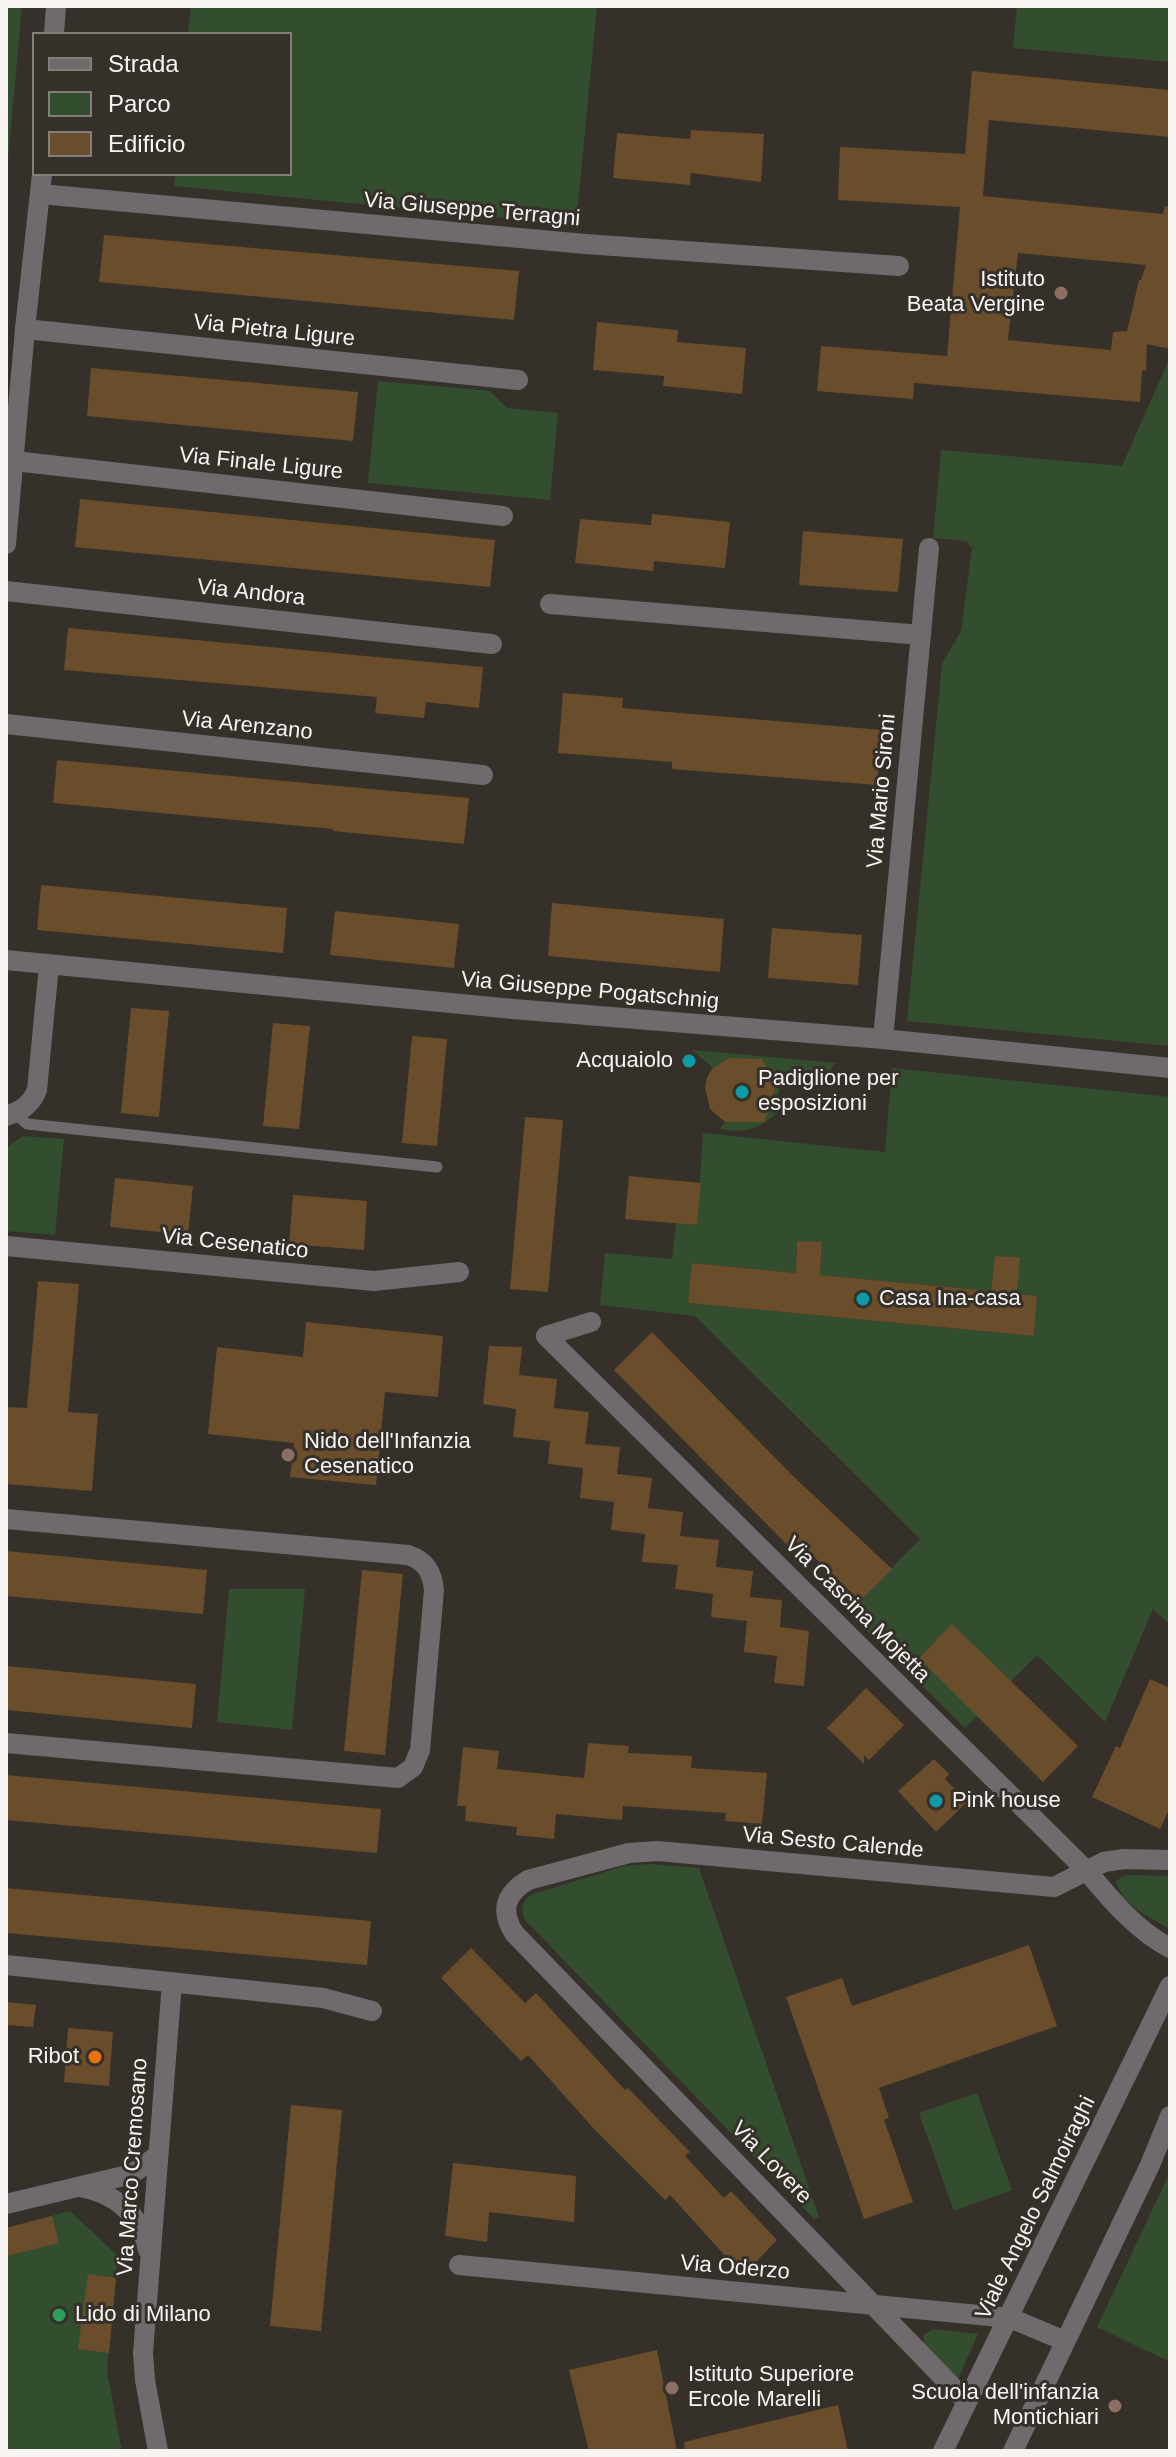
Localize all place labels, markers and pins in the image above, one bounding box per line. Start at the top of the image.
place label: Istituto Beata Vergine [907,267,1045,318]
marker: Istituto Beata Vergine [1052,284,1070,302]
place label: Acquaiolo [576,1048,673,1074]
marker: Acquaiolo [680,1052,698,1070]
place label: Padiglione per esposizioni [758,1066,899,1118]
marker: Padiglione per esposizioni [733,1083,751,1101]
place label: Casa Ina-casa [879,1286,1021,1312]
marker: Casa Ina-casa [854,1290,872,1308]
place label: Nido dell'Infanzia Cesenatico [304,1429,471,1480]
marker: Nido dell'Infanzia Cesenatico [279,1446,297,1464]
place label: Pink house [952,1788,1061,1814]
marker: Pink house [927,1792,945,1810]
place label: Ribot [28,2044,79,2070]
marker: Ribot [86,2048,104,2066]
place label: Lido di Milano [75,2302,211,2328]
marker: Lido di Milano [50,2306,68,2324]
place label: Istituto Superiore Ercole Marelli [688,2362,854,2414]
marker: Istituto Superiore Ercole Marelli [663,2379,681,2397]
place label: Scuola dell'infanzia Montichiari [911,2380,1099,2432]
marker: Scuola dell'infanzia Montichiari [1106,2397,1124,2415]

